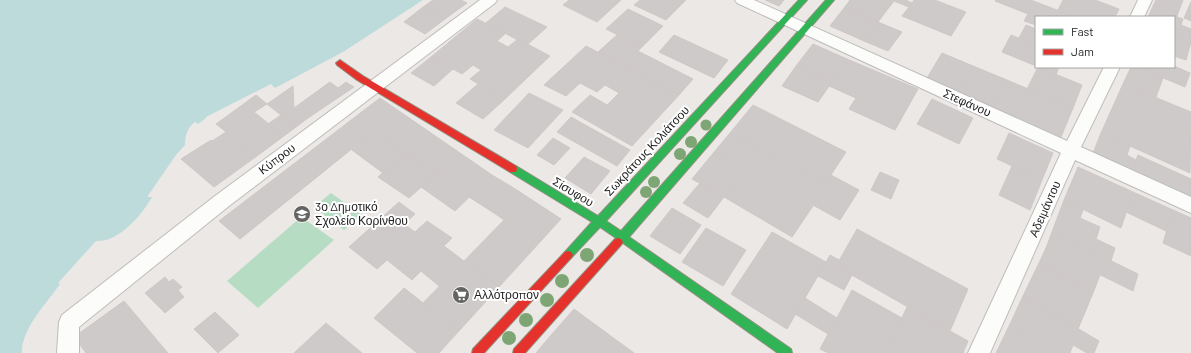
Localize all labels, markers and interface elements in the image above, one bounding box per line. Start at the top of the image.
legend [1035,16,1175,68]
text: Fast [1071,24,1094,38]
text: Jam [1071,44,1094,58]
street label: Στεφάνου [941,85,993,120]
street label: Σωκράτους Κολιάτσου [601,103,692,199]
street label: Κύπρου [255,140,298,177]
street label: Σίσυφου [550,174,596,210]
street label: Αδειμάντου [1025,178,1063,239]
place label: 3ο Δημοτικό Σχολείο Κορίνθου [315,199,408,228]
school or university icon: 3ο Δημοτικό Σχολείο Κορίνθου [292,204,312,224]
supermarket icon: Αλλότροπον [451,285,471,305]
place label: Αλλότροπον [474,287,539,302]

